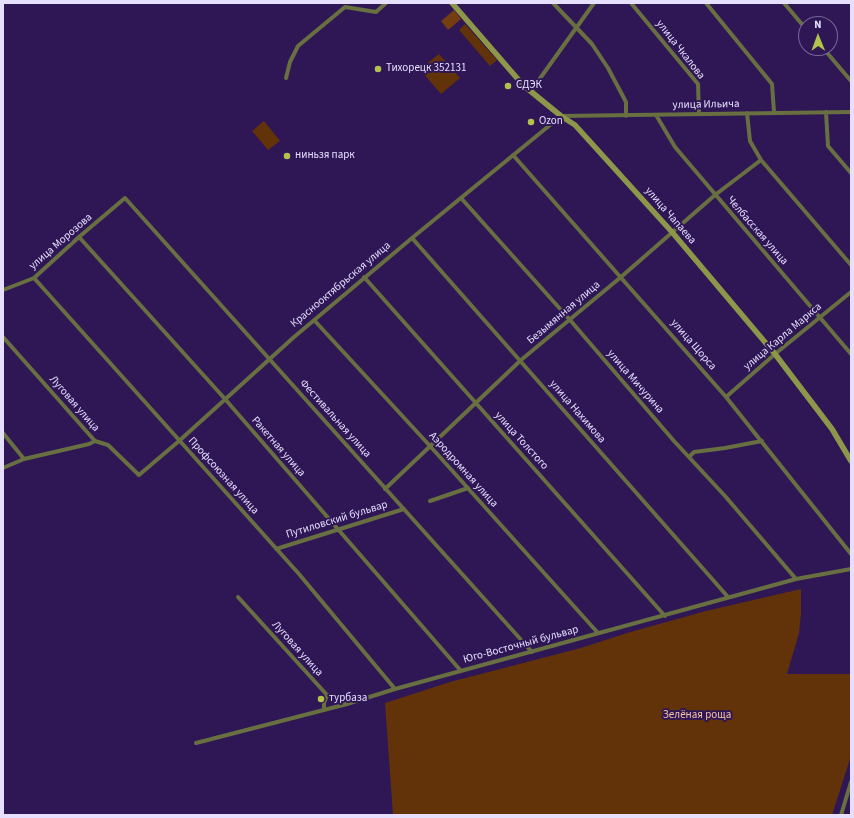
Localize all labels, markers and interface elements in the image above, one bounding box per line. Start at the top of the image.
north arrow [798,16,838,56]
text: N [814,17,822,32]
street label: улица Чкалова [653,18,707,82]
place label: Тихорецк 352131 [386,62,466,76]
marker: Тихорецк 352131 [373,64,383,74]
place label: СДЭК [516,79,542,93]
marker: СДЭК [503,81,513,91]
street label: улица Ильича [672,98,740,112]
place label: Ozon [539,115,563,129]
marker: Ozon [526,117,536,127]
place label: ниньзя парк [295,149,355,163]
marker: ниньзя парк [282,151,292,161]
street label: улица Чапаева [642,185,698,247]
street label: Челбасская улица [724,194,790,268]
street label: улица Морозова [27,211,95,273]
street label: Краснооктябрьская улица [288,239,394,331]
street label: Безымянная улица [525,279,603,347]
street label: улица Карла Маркса [741,300,825,374]
street label: улица Щорса [667,317,719,373]
street label: улица Мичурина [604,347,666,417]
street label: Луговая улица [46,373,102,435]
street label: Фестивальная улица [296,377,374,461]
street label: улица Нахимова [546,378,608,446]
street label: улица Толстого [491,409,551,473]
street label: Ракетная улица [248,414,308,480]
street label: Аэродромная улица [426,430,500,510]
street label: Профсоюзная улица [185,435,261,517]
street label: Путиловский бульвар [285,498,389,542]
street label: Луговая улица [269,619,325,679]
street label: Юго-Восточный бульвар [462,623,580,667]
place label: турбаза [329,692,367,706]
marker: турбаза [316,694,326,704]
park label: Зелёная роща [663,709,731,723]

